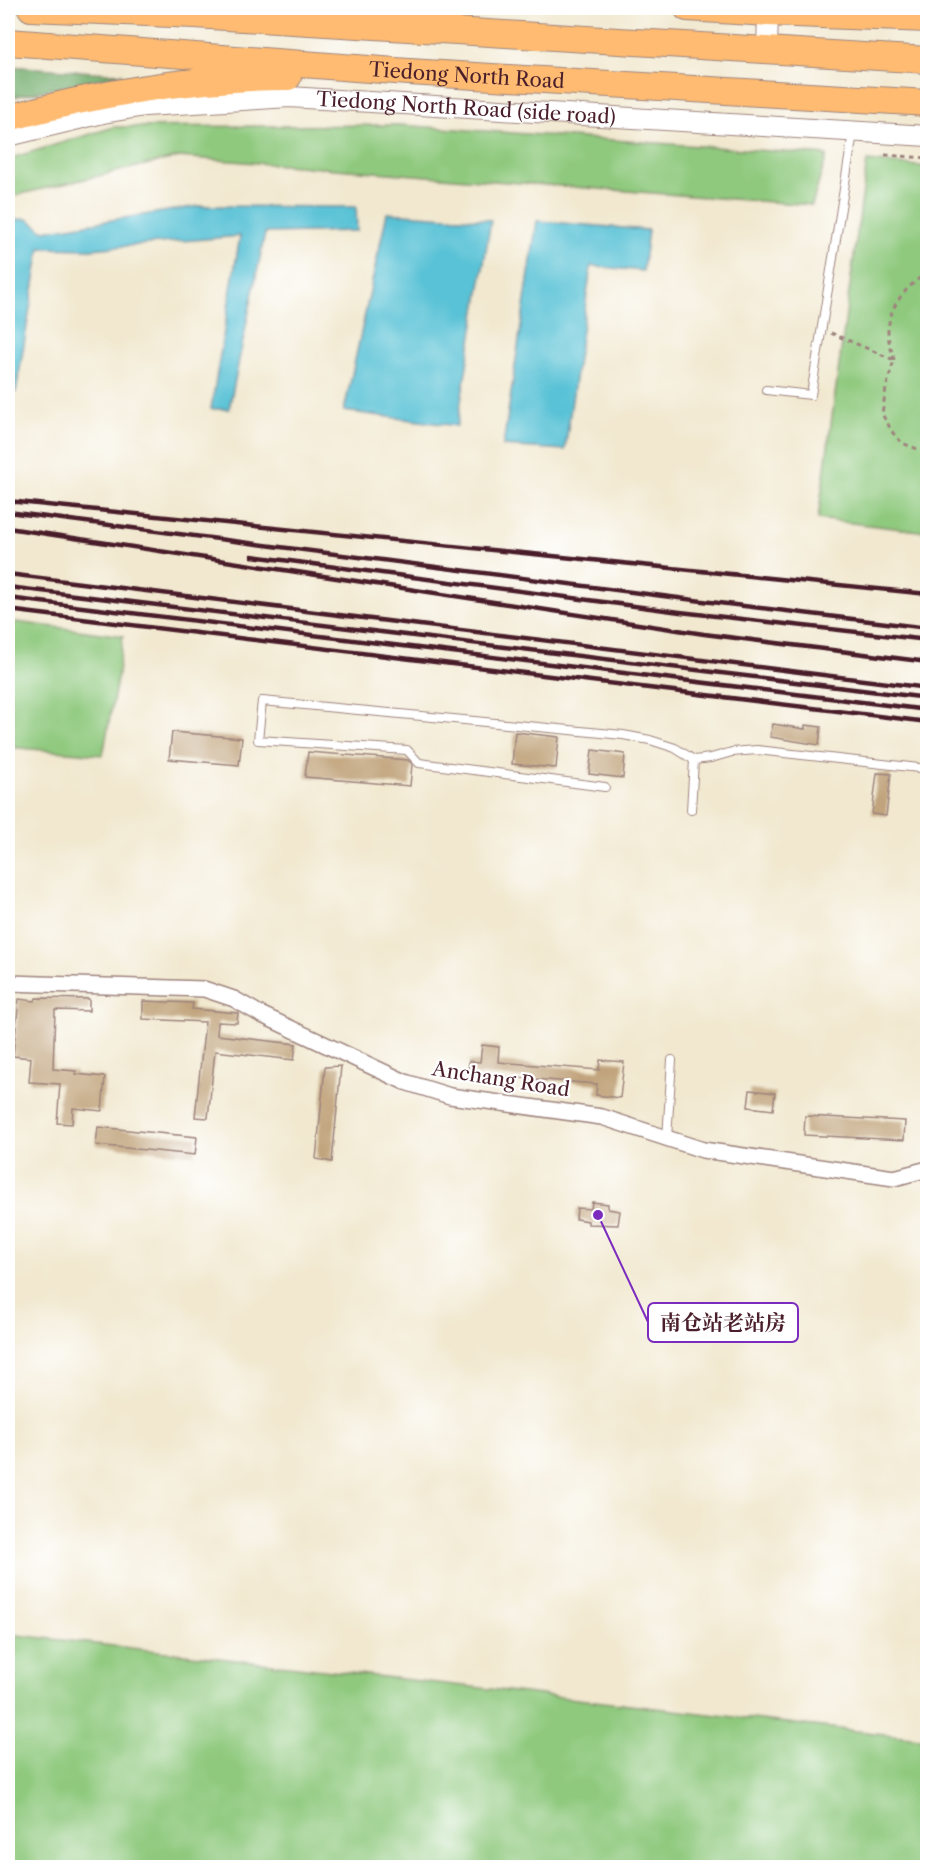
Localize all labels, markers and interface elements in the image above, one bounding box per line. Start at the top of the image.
street label: Tiedong North Road [368,57,565,93]
street label: Tiedong North Road (side road) [316,87,616,129]
street label: Anchang Road [430,1056,571,1102]
callout: 南仓站老站房 [648,1303,798,1342]
text: 南仓站老站房 [660,1310,786,1335]

